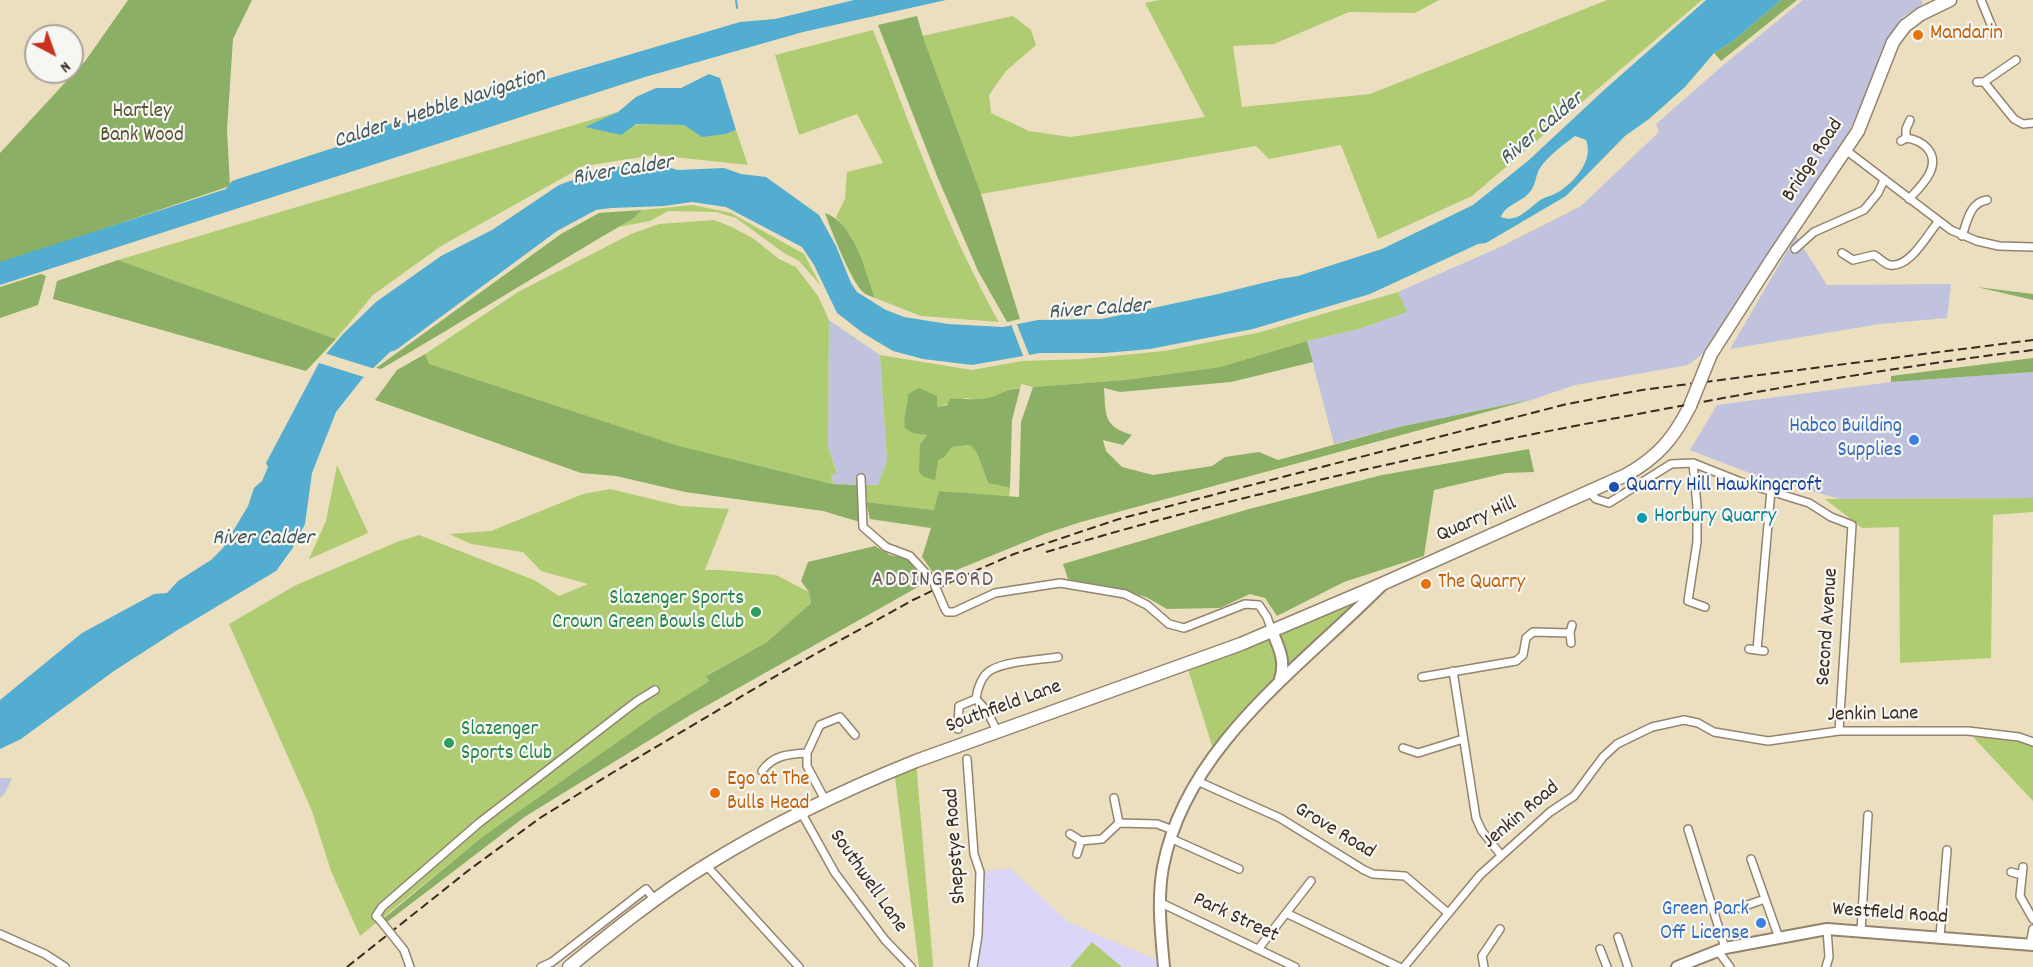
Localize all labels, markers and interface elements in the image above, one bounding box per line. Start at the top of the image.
place label: Mandarin [1930,22,2003,48]
north arrow [24,24,84,84]
marker: Mandarin [1911,28,1925,42]
text: N [54,55,75,78]
water label: Calder & Hebble Navigation [331,63,549,157]
water label: River Calder [1496,87,1590,173]
park label: Hartley Bank Wood [100,100,184,150]
street label: Bridge Road [1778,115,1850,207]
water label: River Calder [571,151,675,193]
water label: River Calder [1048,294,1150,328]
place label: Habco Building Supplies [1789,415,1902,465]
marker: Habco Building Supplies [1907,433,1921,447]
place label: Quarry Hill Hawkingcroft [1626,474,1822,500]
marker: Quarry Hill Hawkingcroft [1607,480,1621,494]
street label: Quarry Hill [1433,492,1521,550]
place label: Horbury Quarry [1654,505,1776,531]
marker: Horbury Quarry [1635,511,1649,525]
water label: River Calder [212,527,314,553]
street label: Second Avenue [1812,567,1846,687]
district label: ADDINGFORD [871,569,995,595]
place label: The Quarry [1438,571,1525,597]
marker: The Quarry [1419,577,1433,591]
place label: Slazenger Sports Crown Green Bowls Club [552,587,744,637]
marker: Slazenger Sports Crown Green Bowls Club [749,605,763,619]
street label: Southfield Lane [943,675,1065,741]
street label: Jenkin Lane [1827,703,1919,729]
place label: Slazenger Sports Club [461,718,552,768]
marker: Slazenger Sports Club [442,736,456,750]
place label: Ego at The Bulls Head [727,768,810,818]
street label: Jenkin Road [1478,777,1566,855]
marker: Ego at The Bulls Head [708,786,722,800]
street label: Shepstye Road [940,787,974,905]
street label: Grove Road [1289,798,1379,866]
street label: Southwell Lane [822,826,912,938]
street label: Park Street [1188,888,1282,950]
place label: Green Park Off License [1660,898,1749,948]
street label: Westfield Road [1831,898,1949,932]
marker: Green Park Off License [1754,916,1768,930]

